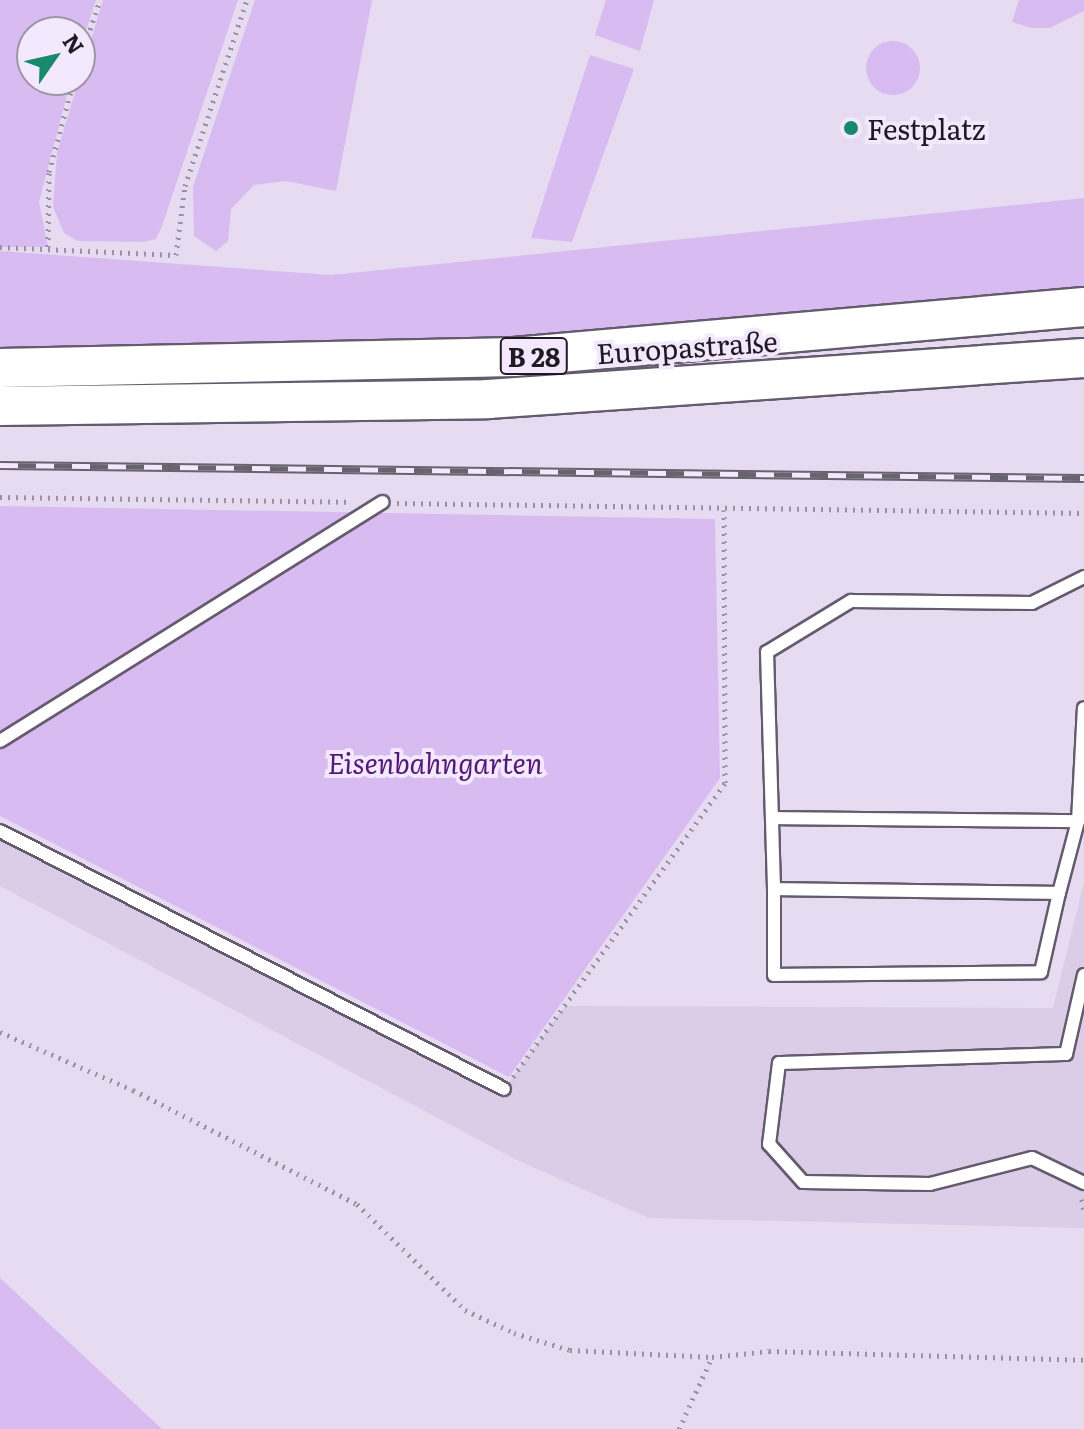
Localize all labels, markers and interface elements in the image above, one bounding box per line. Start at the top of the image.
north arrow [16,16,96,96]
text: N [56,27,93,60]
place label: Festplatz [867,111,986,145]
marker: Festplatz [842,119,860,137]
street label: Europastraße [595,323,779,369]
road number: B 28 [498,334,570,378]
park label: Eisenbahngarten [327,745,543,779]

